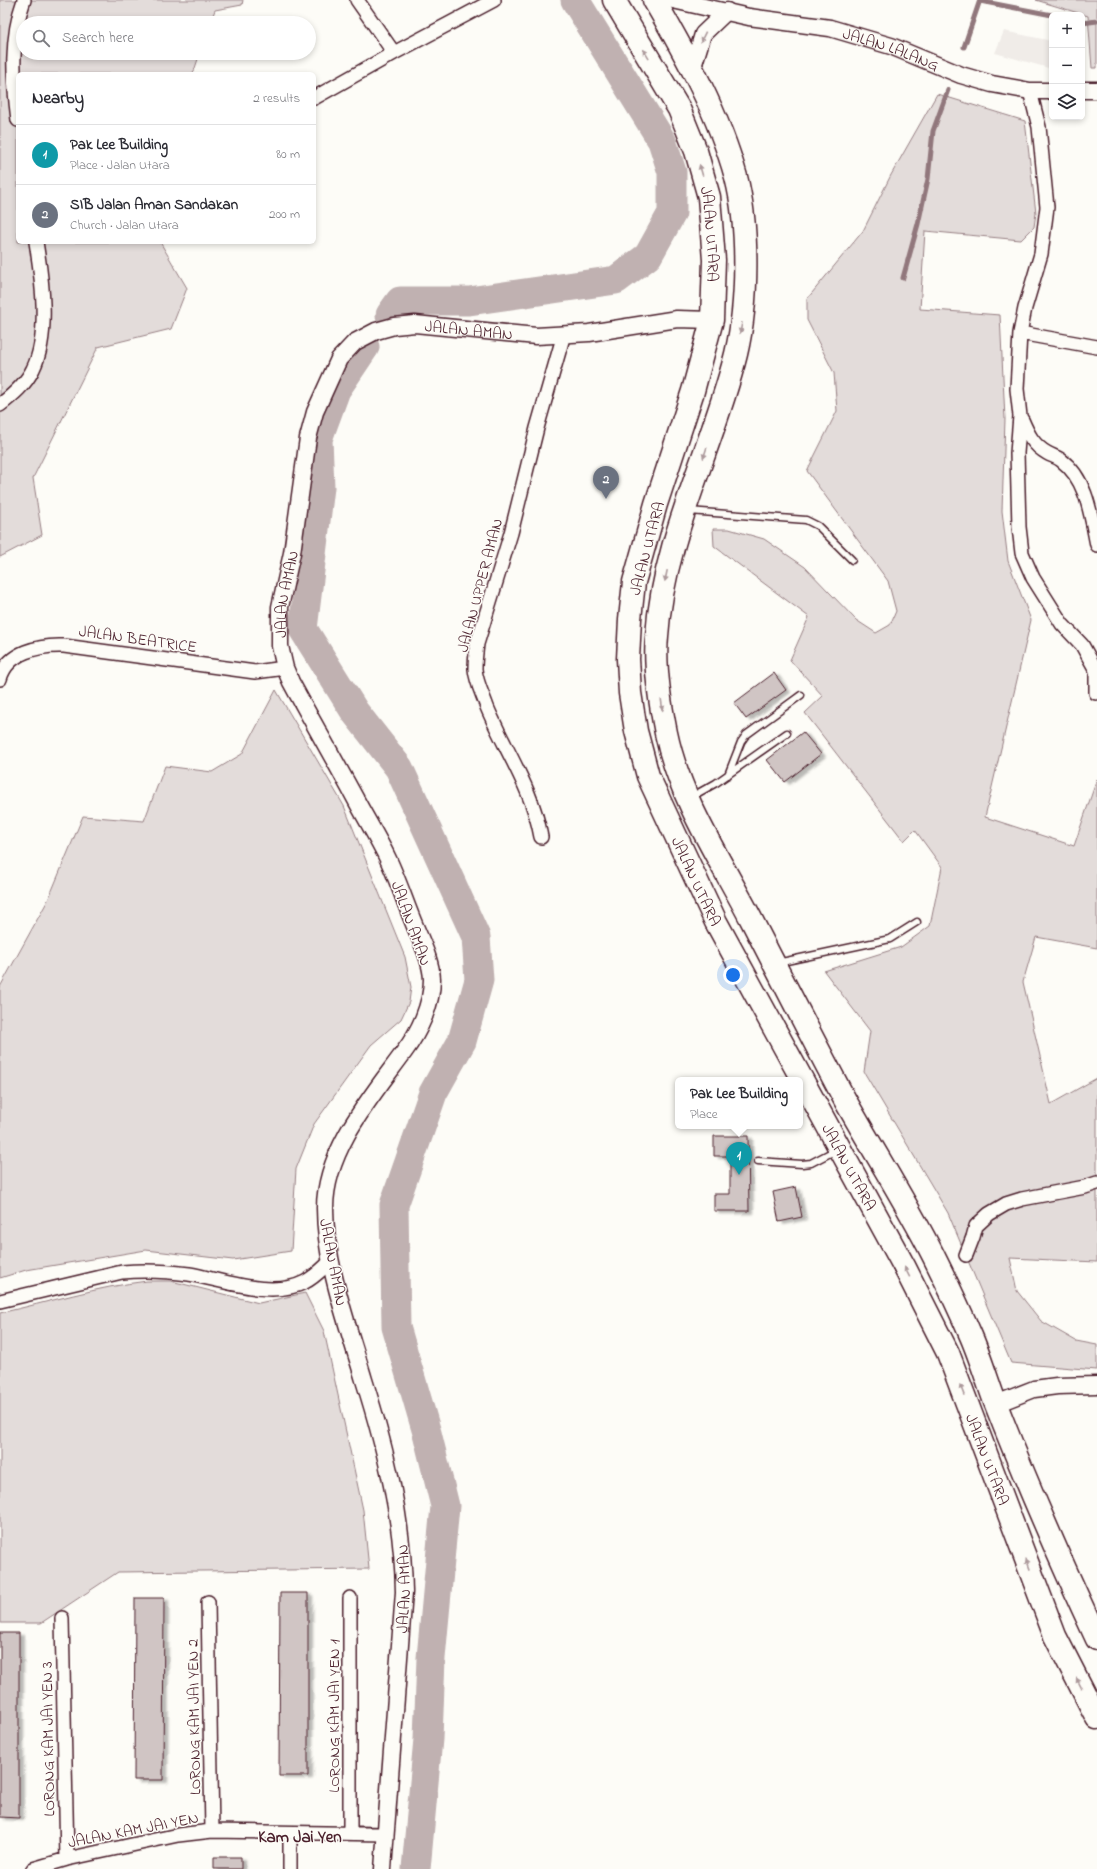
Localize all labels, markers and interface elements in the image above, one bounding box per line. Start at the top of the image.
map controls [1049,12,1085,120]
button: + [1049,12,1085,48]
search box [16,16,316,60]
street label: JALAN LALANG [839,22,942,79]
icon: search [30,27,52,49]
text: Search here [62,27,134,49]
one-way arrow [700,31,706,43]
one-way arrow [642,48,649,60]
button: − [1049,48,1085,84]
button: layers [1049,84,1085,120]
text: Nearby [32,86,84,111]
text: 2 results [253,89,300,108]
text: Pak Lee Building [70,134,168,156]
text: 1 [43,145,47,164]
text: 80 m [276,145,300,164]
text: Place · Jalan Utara [70,156,170,175]
one-way arrow [698,164,704,176]
street label: JALAN UTARA [693,184,724,282]
text: SIB Jalan Aman Sandakan [70,194,238,216]
text: 2 [42,205,48,224]
text: 200 m [269,205,300,224]
text: Church · Jalan Utara [70,216,179,235]
street label: JALAN AMAN [423,315,514,348]
one-way arrow [737,322,743,334]
one-way arrow [702,447,708,459]
pin: 2 [593,466,619,499]
street label: JALAN UTARA [624,499,672,598]
street label: JALAN UPPER AMAN [452,516,510,655]
street label: JALAN AMAN [270,548,306,638]
one-way arrow [662,570,668,582]
street label: JALAN BEATRICE [77,620,198,660]
one-way arrow [659,699,665,711]
street label: JALAN UTARA [664,833,726,931]
street label: JALAN AMAN [384,878,437,969]
your location [723,965,743,985]
popup [675,1077,803,1129]
text: Pak Lee Building [690,1083,788,1105]
text: Place [690,1105,718,1124]
street label: JALAN UTARA [814,1120,882,1216]
pin: 1 [726,1142,752,1175]
street label: JALAN AMAN [312,1217,352,1308]
one-way arrow [904,1266,910,1278]
one-way arrow [959,1384,965,1395]
street label: JALAN UTARA [958,1411,1014,1509]
street label: JALAN AMAN [391,1543,418,1634]
one-way arrow [1025,1557,1031,1569]
street label: LORONG KAM JAI YEN 2 [182,1639,208,1795]
street label: LORONG KAM JAI YEN 1 [323,1639,347,1793]
street label: LORONG KAM JAI YEN 3 [36,1661,62,1817]
one-way arrow [1076,1677,1082,1689]
street label: JALAN KAM JAI YEN [66,1807,201,1855]
district label: Kam Jai Yen [258,1825,342,1850]

